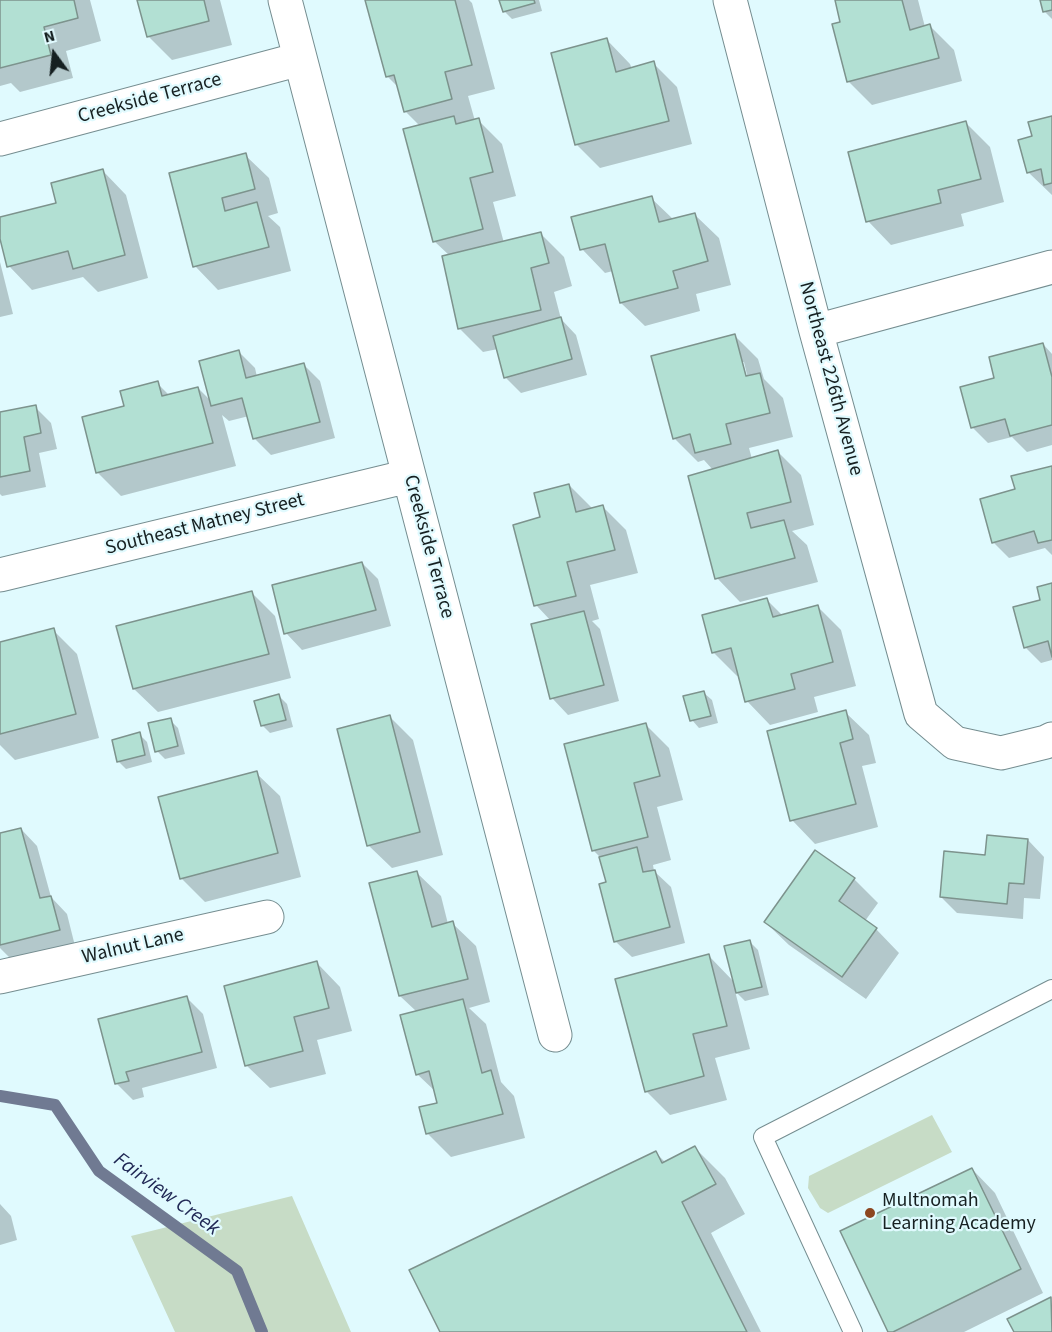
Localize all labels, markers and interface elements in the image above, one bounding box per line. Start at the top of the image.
north arrow [24,24,84,84]
text: N [41,25,57,49]
street label: Creekside Terrace [76,68,224,130]
street label: Northeast 226th Avenue [793,279,867,479]
street label: Creekside Terrace [397,473,459,621]
street label: Southeast Matney Street [103,489,307,561]
street label: Walnut Lane [80,924,186,970]
water label: Fairview Creek [108,1148,224,1242]
place label: Multnomah Learning Academy [882,1190,1036,1237]
marker: Multnomah Learning Academy [863,1206,877,1220]

